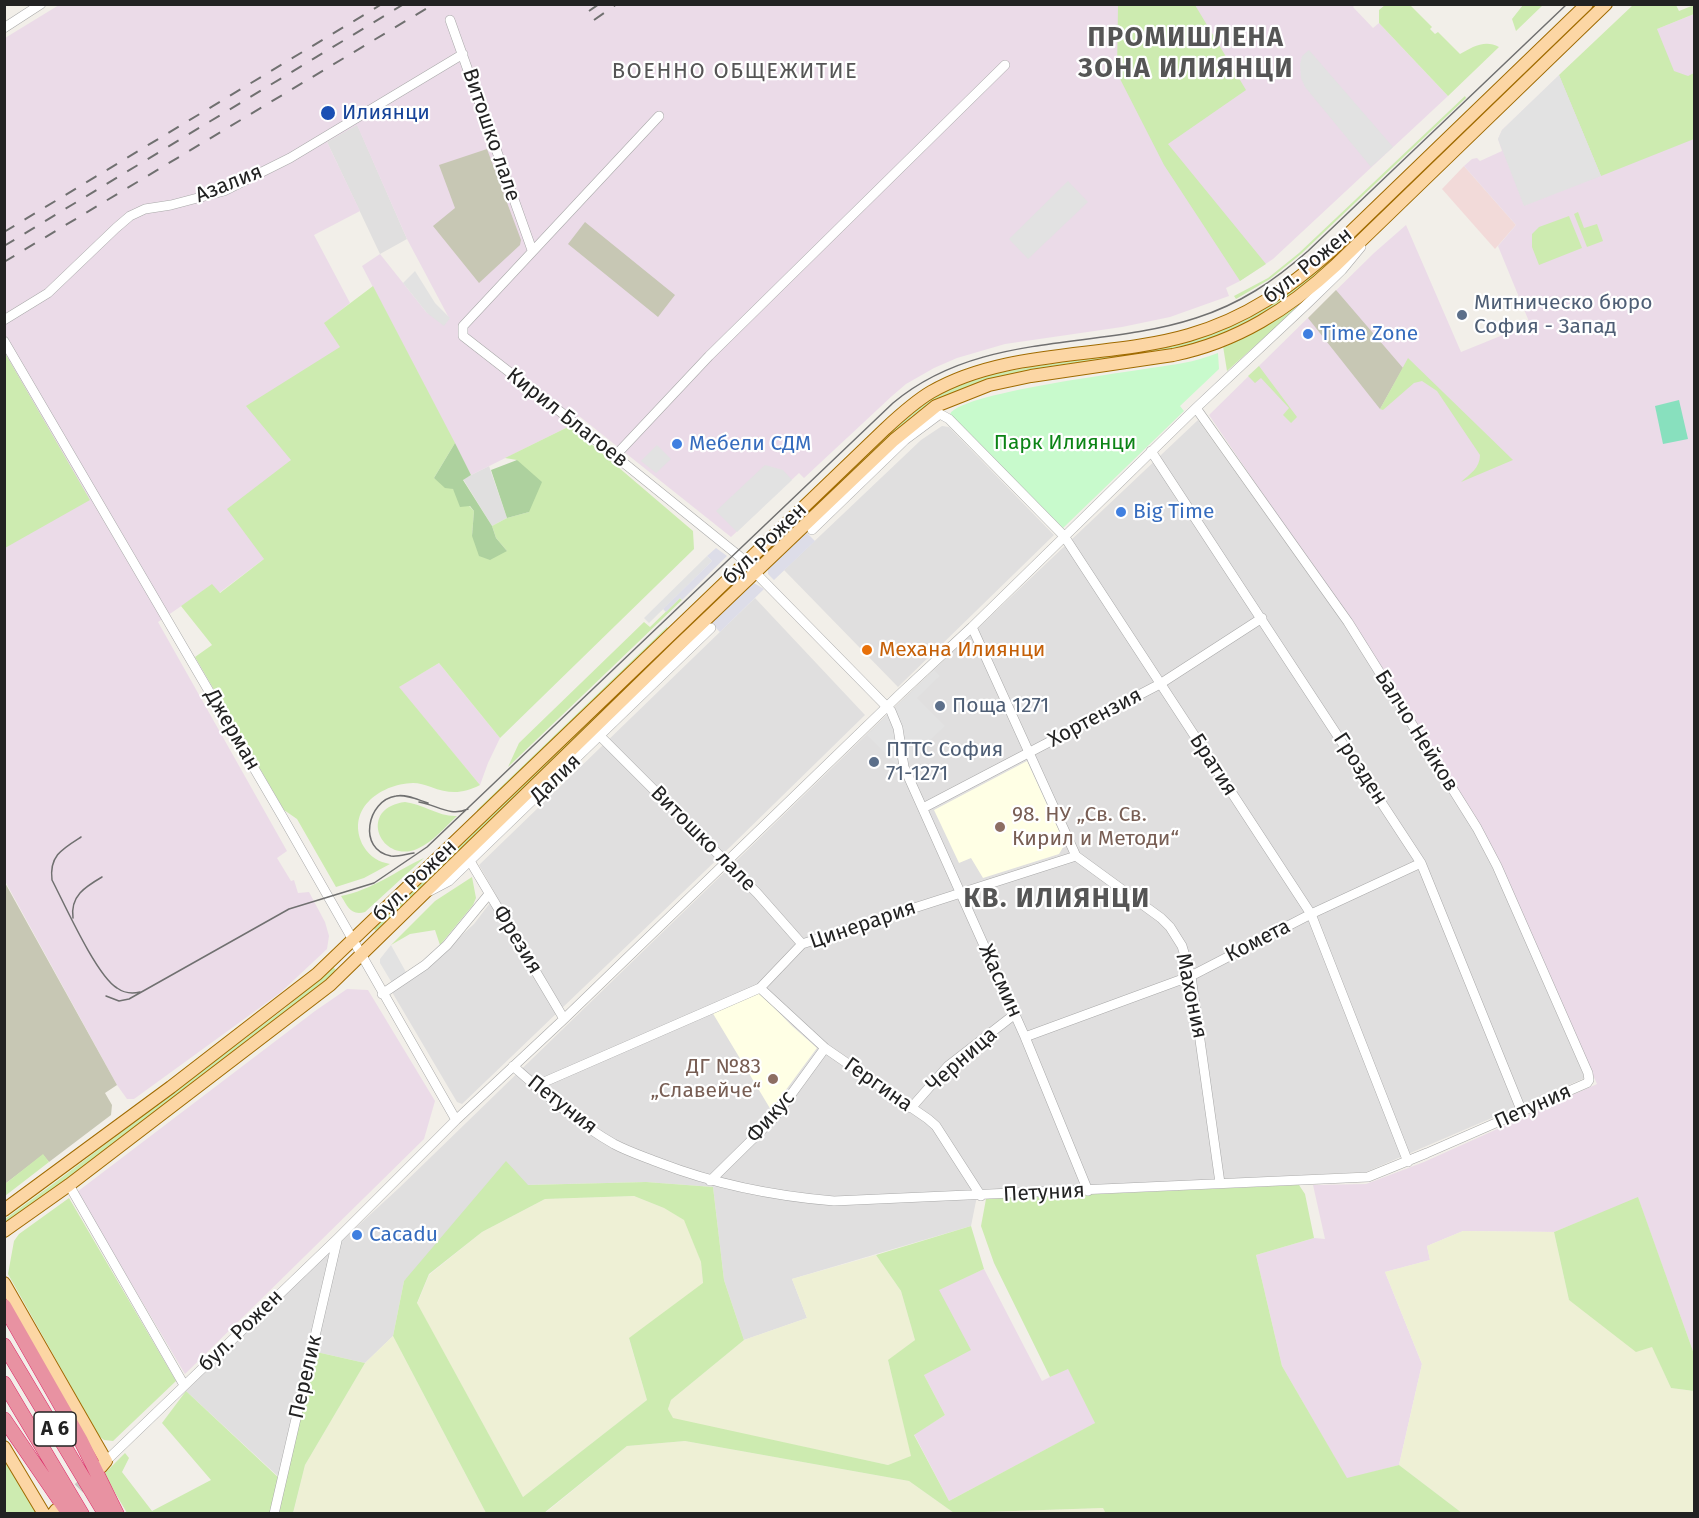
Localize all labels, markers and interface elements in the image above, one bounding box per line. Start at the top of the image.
district label: ПРОМИШЛЕНА ЗОНА ИЛИЯНЦИ [1078,22,1294,85]
district label: ВОЕННО ОБЩЕЖИТИЕ [612,59,858,85]
street label: Витошко лале [456,65,526,205]
place label: Илиянци [342,100,430,126]
marker: Илиянци [319,104,337,122]
street label: Азалия [192,159,266,209]
street label: бул. Рожен [1258,222,1358,310]
place label: Митническо бюро София - Запад [1474,290,1652,340]
marker: Митническо бюро София - Запад [1455,308,1469,322]
place label: Time Zone [1320,321,1418,347]
marker: Time Zone [1301,327,1315,341]
street label: Кирил Благоев [501,363,633,473]
park label: Парк Илиянци [994,430,1136,456]
place label: Мебели СДМ [689,431,811,457]
marker: Мебели СДМ [670,437,684,451]
street label: бул. Рожен [718,498,812,590]
place label: Big Time [1133,499,1214,525]
marker: Big Time [1114,505,1128,519]
place label: Механа Илиянци [879,637,1045,663]
marker: Механа Илиянци [860,643,874,657]
street label: Балчо Нейков [1369,666,1463,796]
street label: Хортензия [1044,683,1146,753]
street label: Джерман [199,685,265,775]
place label: Поща 1271 [952,693,1049,719]
marker: Поща 1271 [933,699,947,713]
street label: Грозден [1327,728,1393,810]
street label: Братия [1184,729,1242,801]
place label: ПТТС София 71-1271 [886,737,1003,787]
street label: Далия [525,749,587,809]
marker: ПТТС София 71-1271 [867,755,881,769]
street label: Витошко лале [645,781,761,897]
place label: 98. НУ „Св. Св. Кирил и Методи“ [1012,802,1179,852]
marker: 98. НУ „Св. Св. Кирил и Методи“ [993,820,1007,834]
street label: бул. Рожен [368,835,462,927]
district label: КВ. ИЛИЯНЦИ [963,883,1151,915]
street label: Цинерария [807,895,919,955]
street label: Фрезия [487,901,547,979]
street label: Комета [1221,914,1295,968]
street label: Жасмин [973,940,1027,1022]
street label: Махония [1170,951,1212,1041]
street label: Черница [921,1022,1003,1098]
street label: Гергина [839,1052,917,1118]
place label: ДГ №83 „Славейче“ [650,1054,761,1104]
street label: Петуния [522,1070,602,1140]
marker: ДГ №83 „Славейче“ [766,1072,780,1086]
street label: Петуния [1491,1079,1575,1135]
street label: Фикус [741,1086,801,1148]
street label: Петуния [1003,1178,1085,1208]
place label: Cacadu [369,1222,438,1248]
marker: Cacadu [350,1228,364,1242]
street label: бул. Рожен [194,1285,288,1377]
street label: Перелик [284,1333,328,1421]
road number: A 6 [34,1412,76,1446]

